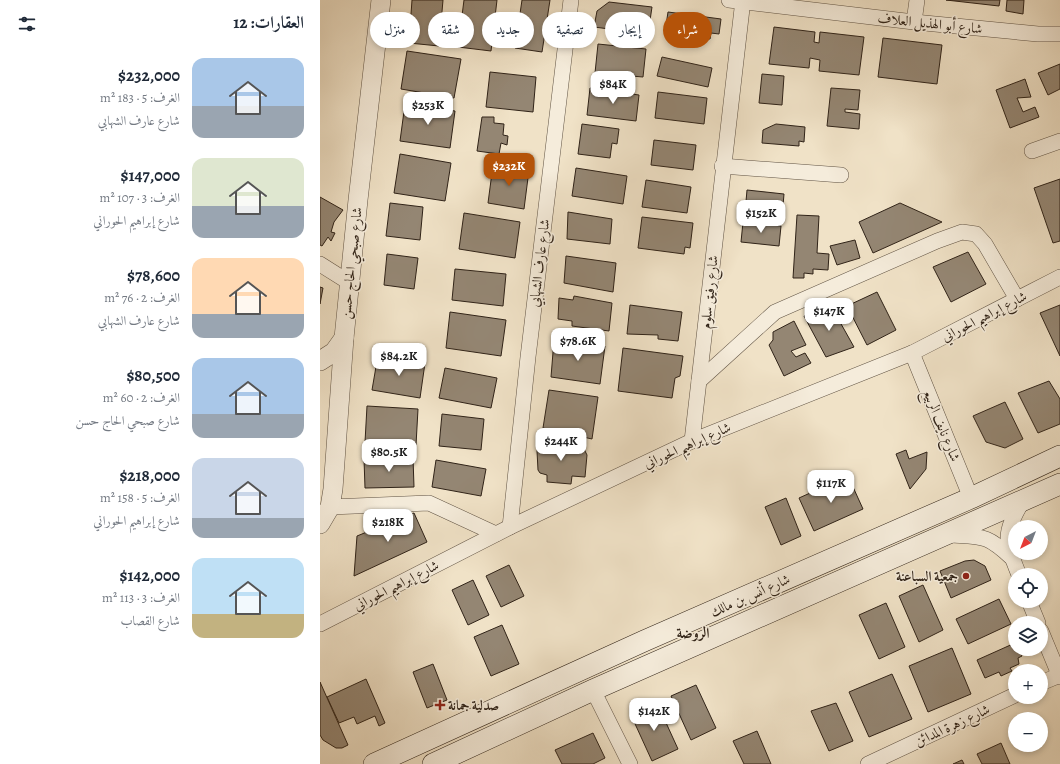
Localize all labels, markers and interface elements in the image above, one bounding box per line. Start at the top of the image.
street label: شارع أبو الهذيل العلاف [876,8,983,40]
text: العقارات: 12 [233,11,304,34]
chip: منزل [370,12,420,48]
chip: شقة [428,12,474,48]
chip: جديد [482,12,534,48]
chip: تصفية [542,12,597,48]
chip: إيجار [605,12,655,48]
chip: شراء [663,12,712,48]
icon: filters [16,13,38,35]
text: $232,000 [118,64,180,87]
pin: $84K [589,71,637,105]
icon: home [224,74,272,122]
text: $84K [600,75,626,92]
text: الغرف: 5 · 183 m² [100,89,180,106]
pin: $253K [400,92,456,126]
text: $253K [412,96,444,113]
text: شارع عارف الشهابي [98,112,180,129]
pin: $232K [481,153,537,187]
text: $232K [493,157,525,174]
text: $147,000 [121,164,180,187]
icon: home [224,174,272,222]
text: الغرف: 3 · 107 m² [100,189,180,206]
pin: $152K [733,200,789,234]
text: $152K [745,204,777,221]
street label: شارع صبحي الحاج حسن [336,206,370,320]
text: شارع إبراهيم الحوراني [93,212,180,229]
street label: شارع عارف الشهابي [525,218,556,308]
street label: شارع رفيق سلوم [696,254,726,330]
text: $78,600 [127,264,180,287]
icon: home [224,274,272,322]
street label: شارع إبراهيم الحوراني [938,287,1032,350]
text: الغرف: 2 · 76 m² [104,289,180,306]
pin: $147K [801,298,857,332]
text: $147K [814,302,844,319]
text: شارع عارف الشهابي [98,312,180,329]
pin: $78.6K [545,328,611,362]
text: $78.6K [560,332,596,349]
pin: $84.2K [366,343,432,377]
text: $84.2K [381,347,417,364]
text: $80,500 [126,364,180,387]
icon: home [224,374,272,422]
street label: شارع نايف الربيع [915,386,965,466]
text: الغرف: 2 · 60 m² [103,389,180,406]
text: شارع صبحي الحاج حسن [75,412,180,429]
street label: شارع إبراهيم الحوراني [641,418,735,477]
pin: $244K [533,428,589,462]
text: $244K [544,432,578,449]
pin: $80.5K [356,439,422,473]
text: $80.5K [371,443,407,460]
text: $218,000 [119,464,180,487]
pin: $117K [803,470,859,504]
icon: home [224,474,272,522]
text: $117K [816,474,846,491]
text: الغرف: 5 · 158 m² [100,489,180,506]
pin: $218K [360,509,416,543]
text: شارع إبراهيم الحوراني [93,512,180,529]
text: $218K [372,513,404,530]
north arrow [1008,520,1048,560]
map controls [1008,520,1048,752]
street label: شارع إبراهيم الحوراني [350,556,444,619]
text: $142,000 [120,564,180,587]
place label: جمعية السباعنة [896,567,958,586]
street label: شارع أنس بن مالك [707,568,794,623]
button: locate [1008,568,1048,608]
marker: جمعية السباعنة [961,571,971,581]
icon: home [224,574,272,622]
text: الغرف: 3 · 113 m² [102,589,180,606]
text: شارع القصاب [120,612,180,629]
button: layers [1008,616,1048,656]
district label: الروضة [676,623,710,643]
button: + [1008,664,1048,704]
place label: صدلية جمانة [448,696,499,715]
pin: $142K [626,698,682,732]
marker: صدلية جمانة [435,700,445,710]
street label: شارع زهرة المدائن [911,700,994,753]
text: $142K [638,702,670,719]
button: − [1008,712,1048,752]

